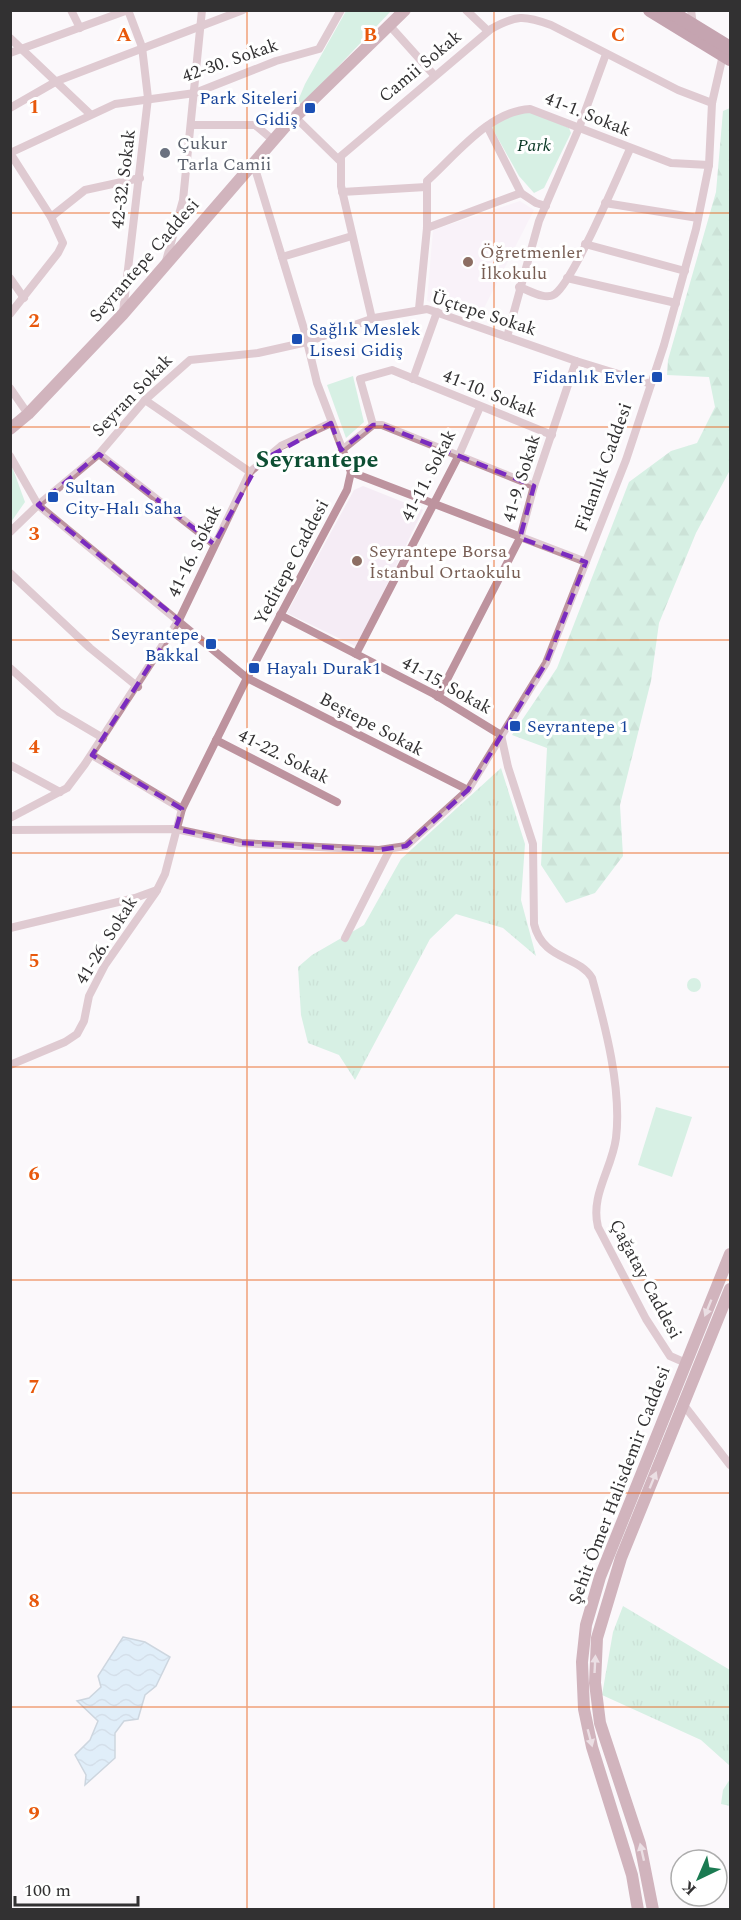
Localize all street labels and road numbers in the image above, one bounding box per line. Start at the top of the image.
street label: Camii Sokak [373,24,468,109]
street label: 42-30. Sokak [179,31,282,90]
street label: 41-1. Sokak [541,85,635,144]
street label: 42-32. Sokak [104,128,143,230]
street label: Seyrantepe Caddesi [83,192,206,328]
street label: Üçtepe Sokak [428,284,540,343]
street label: Seyran Sokak [86,348,179,443]
street label: 41-10. Sokak [438,362,541,425]
street label: Fidanlık Caddesi [568,399,639,535]
street label: 41-11. Sokak [394,425,463,526]
street label: 41-9. Sokak [495,431,548,526]
street label: Yeditepe Caddesi [247,495,336,630]
street label: 41-16. Sokak [160,500,228,602]
street label: 41-15. Sokak [397,649,497,721]
street label: Beştepe Sokak [315,686,429,763]
street label: 41-22. Sokak [233,722,334,791]
street label: 41-26. Sokak [69,891,144,990]
street label: Çağatay Caddesi [603,1214,689,1344]
street label: Şehit Ömer Halisdemir Caddesi [561,1362,677,1608]

